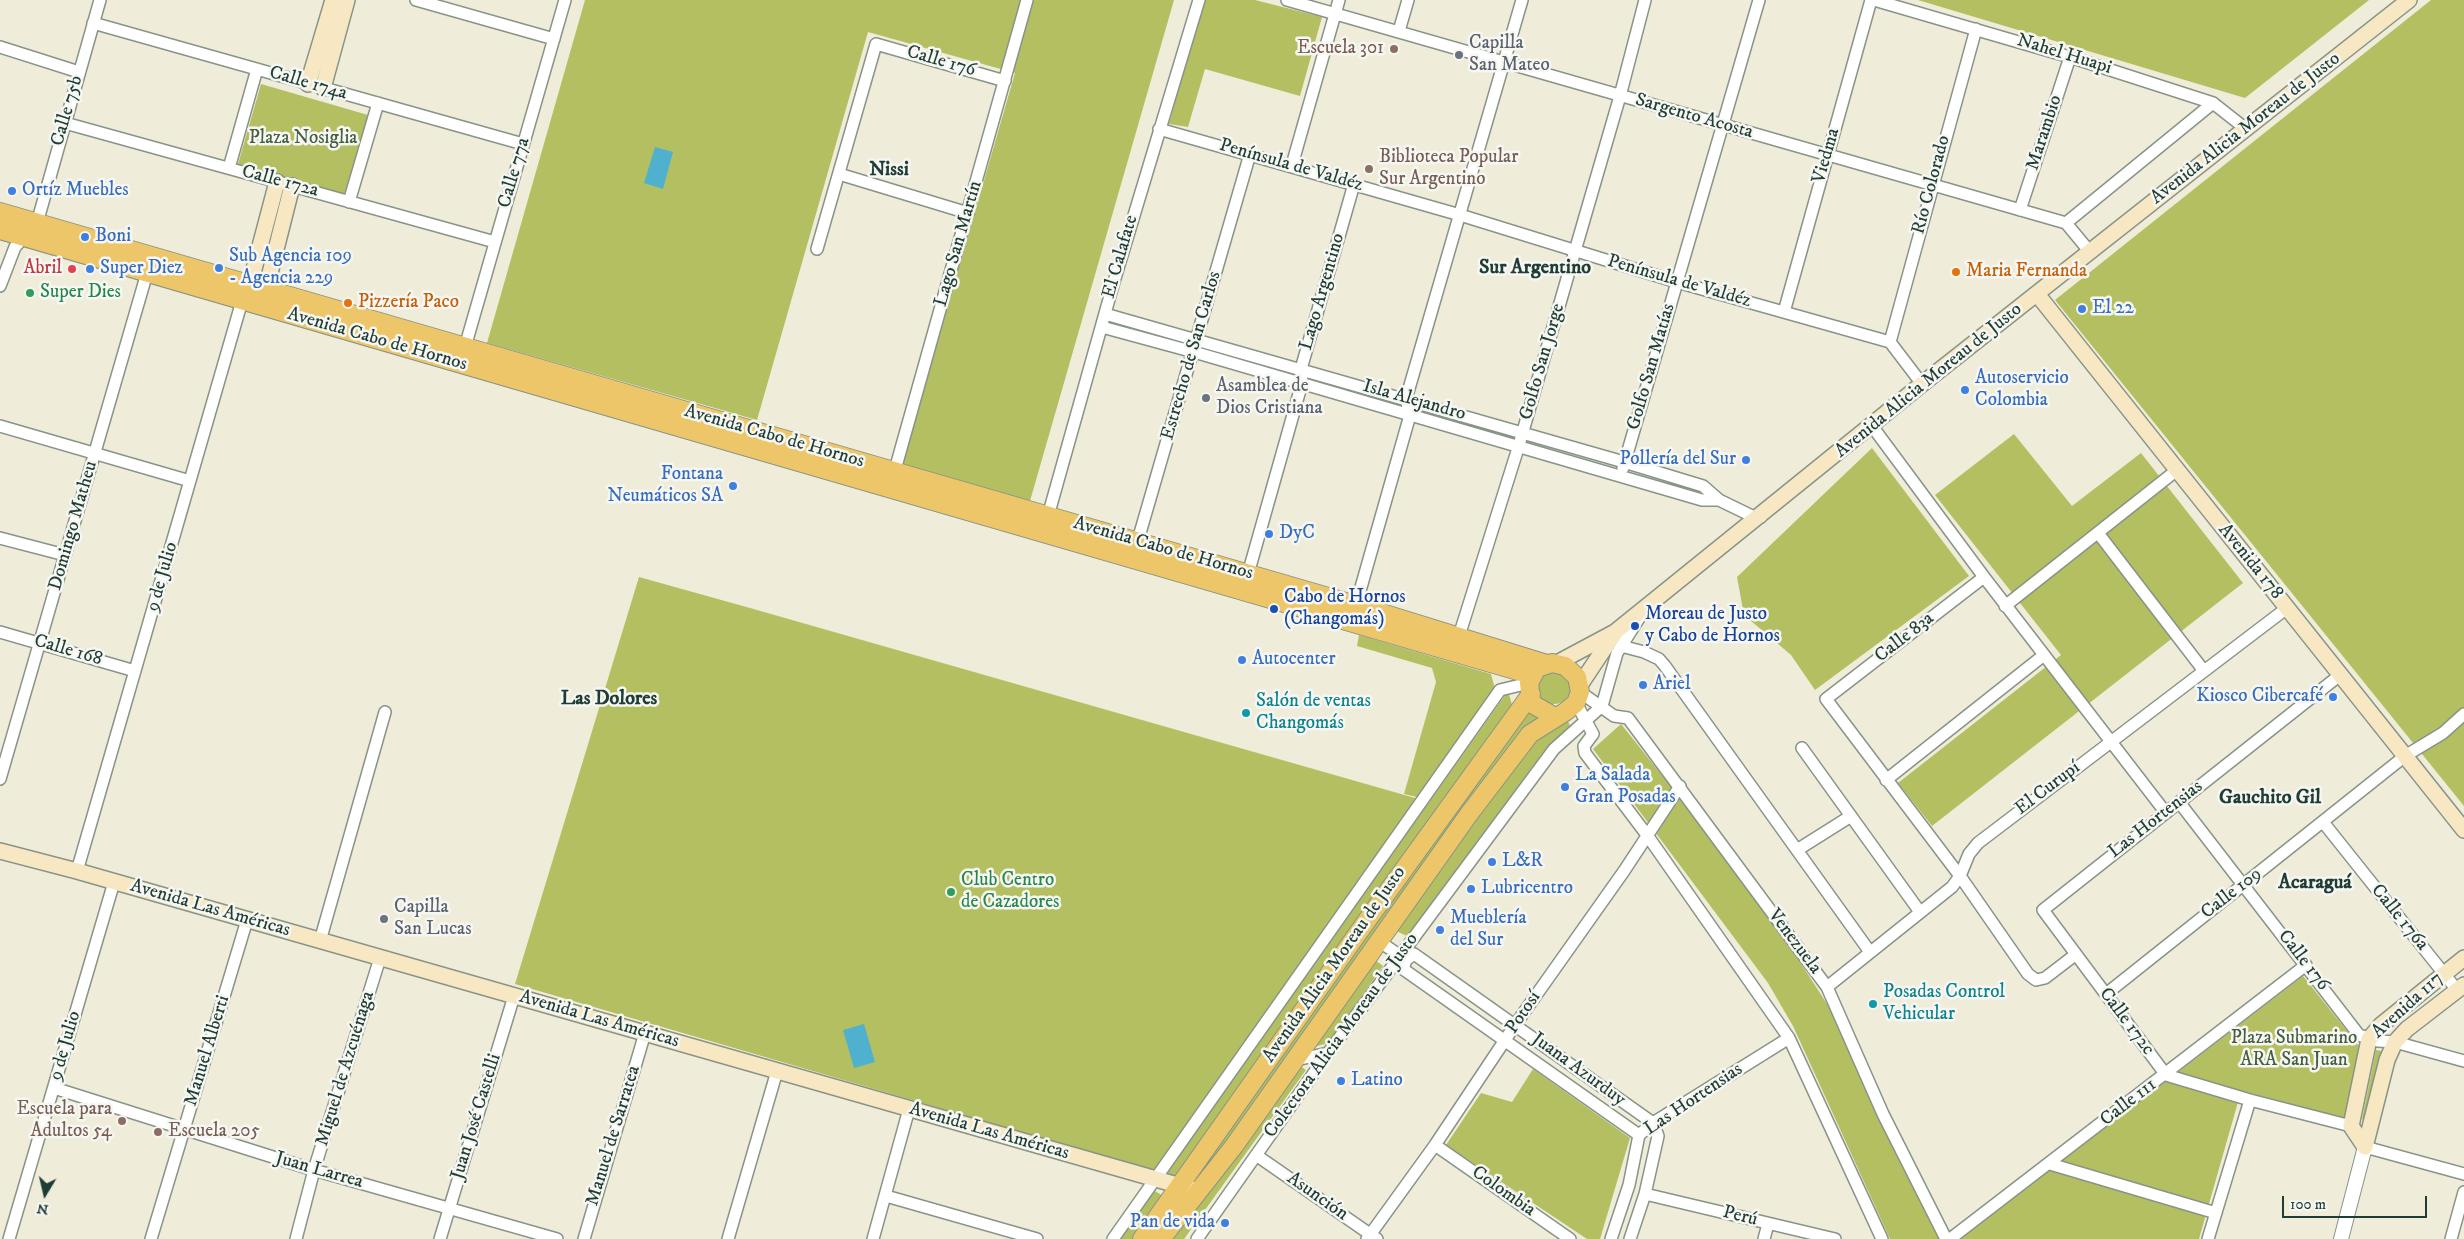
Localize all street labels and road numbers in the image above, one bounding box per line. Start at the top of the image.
street label: Nahel Huapi [2014,30,2114,80]
street label: Calle 176 [904,41,978,83]
street label: Avenida Alicia Moreau de Justo [2147,48,2345,210]
street label: Calle 174a [267,62,349,106]
street label: Calle 75b [47,73,89,149]
street label: Sargento Acosta [1632,89,1756,145]
street label: Marambio [2022,92,2068,174]
street label: Viedma [1808,126,1846,186]
street label: Río Colorado [1908,133,1956,237]
street label: Calle 77a [494,135,536,211]
street label: Península de Valdéz [1217,135,1365,197]
street label: Calle 172a [239,161,321,203]
street label: Lago San Martín [930,178,988,310]
street label: El Calafate [1098,213,1144,301]
street label: Lago Argentino [1295,231,1351,353]
street label: Península de Valdéz [1605,251,1753,313]
street label: Estrecho de San Carlos [1157,269,1227,443]
street label: Avenida Alicia Moreau de Justo [1831,298,2027,464]
street label: Golfo San Jorge [1515,301,1571,423]
street label: Golfo San Matías [1623,301,1681,433]
street label: Avenida Cabo de Hornos [284,303,470,377]
street label: Isla Alejandro [1360,375,1468,427]
street label: Avenida Cabo de Hornos [681,400,867,474]
street label: Domingo Matheu [45,459,103,593]
street label: Avenida Cabo de Hornos [1070,512,1256,586]
street label: Avenida 178 [2213,520,2287,604]
street label: 9 de Julio [142,540,184,614]
street label: Calle 83a [1871,608,1939,668]
street label: Calle 168 [31,630,105,672]
street label: El Curupí [2011,757,2085,821]
street label: Las Hortensias [2104,776,2208,864]
street label: Avenida Alicia Moreau de Justo [1258,863,1412,1067]
street label: Calle 109 [2197,863,2267,925]
street label: Avenida Las Américas [127,875,293,943]
street label: Calle 176a [2365,880,2433,956]
street label: Venezuela [1762,905,1826,979]
street label: Calle 176 [2272,926,2334,996]
street label: Colectora Alicia Moreau de Justo [1260,929,1424,1143]
street label: Avenida 117 [2368,968,2448,1044]
street label: Calle 172c [2093,984,2159,1060]
street label: Avenida Las Américas [516,986,682,1054]
street label: Potosí [1502,987,1546,1039]
street label: Miguel de Azcuénaga [312,989,380,1149]
street label: Manuel Alberti [180,993,236,1109]
street label: 9 de Julio [45,1009,87,1083]
street label: Juana Azurduy [1527,1028,1629,1112]
street label: Juan José Castelli [447,1051,507,1183]
street label: Las Hortensias [1641,1059,1747,1141]
street label: Manuel de Sarratea [582,1063,646,1209]
street label: Calle 111 [2096,1074,2162,1132]
street label: Avenida Las Américas [906,1098,1072,1166]
street label: Juan Larrea [272,1148,366,1194]
street label: Colombia [1467,1162,1539,1222]
street label: Asunción [1282,1168,1352,1226]
street label: Perú [1720,1202,1760,1232]

